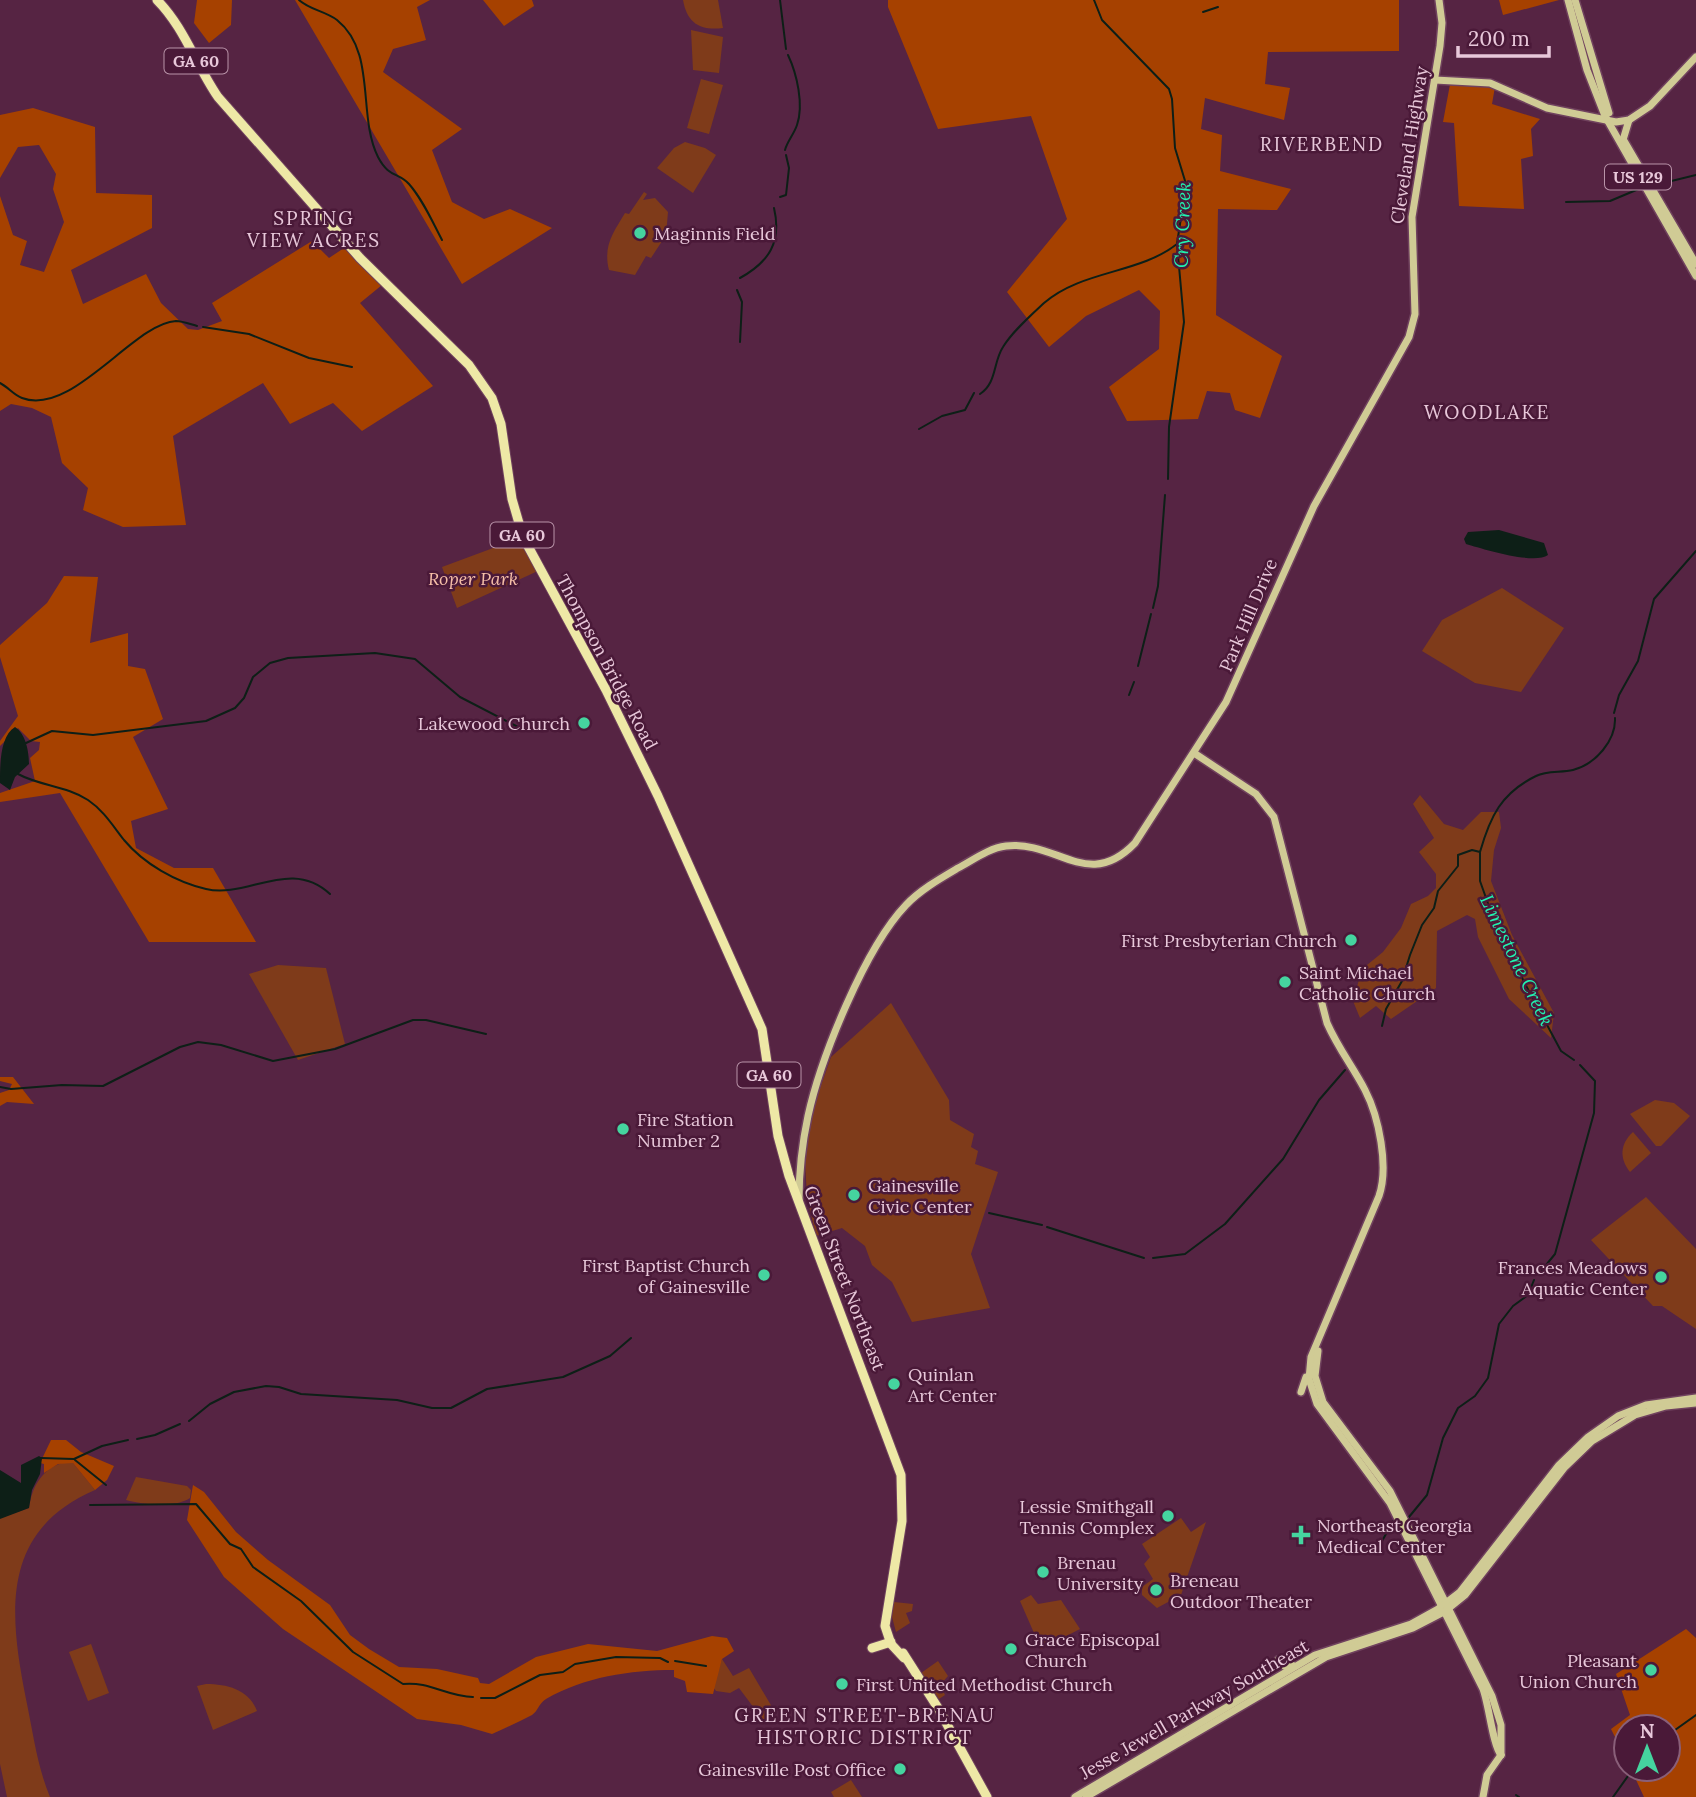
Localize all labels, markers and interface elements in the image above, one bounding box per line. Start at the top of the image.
scale bar [1458,14,1549,58]
text: 200 m [1468,25,1530,52]
road number: GA 60 [164,48,228,74]
street label: Cleveland Highway [1385,64,1433,226]
district label: RIVERBEND [1260,132,1384,156]
road number: US 129 [1605,164,1671,190]
water label: Cry Creek [1169,181,1196,268]
district label: SPRING VIEW ACRES [246,206,381,252]
place label: Maginnis Field [654,222,776,245]
marker: Maginnis Field [632,225,648,241]
district label: WOODLAKE [1424,400,1550,424]
road number: GA 60 [490,522,554,548]
street label: Park Hill Drive [1214,555,1282,675]
park label: Roper Park [428,567,518,590]
street label: Thompson Bridge Road [551,571,663,754]
place label: Lakewood Church [418,712,570,735]
marker: Lakewood Church [576,715,592,731]
water label: Limestone Creek [1475,891,1559,1030]
place label: First Presbyterian Church [1121,929,1337,952]
marker: First Presbyterian Church [1343,932,1359,948]
place label: Saint Michael Catholic Church [1299,961,1436,1005]
marker: Saint Michael Catholic Church [1277,974,1293,990]
road number: GA 60 [738,1063,800,1088]
place label: Fire Station Number 2 [637,1108,734,1152]
marker: Fire Station Number 2 [615,1121,631,1137]
place label: Gainesville Civic Center [868,1174,972,1218]
street label: Green Street Northeast [799,1182,891,1374]
marker: Gainesville Civic Center [846,1187,862,1203]
place label: First Baptist Church of Gainesville [582,1254,750,1298]
place label: Frances Meadows Aquatic Center [1498,1256,1647,1300]
marker: First Baptist Church of Gainesville [756,1267,772,1283]
marker: Frances Meadows Aquatic Center [1653,1269,1669,1285]
place label: Quinlan Art Center [907,1363,997,1407]
marker: Quinlan Art Center [886,1376,902,1392]
place label: Lessie Smithgall Tennis Complex [1019,1495,1154,1539]
marker: Lessie Smithgall Tennis Complex [1160,1508,1176,1524]
place label: Northeast Georgia Medical Center [1317,1514,1472,1558]
marker: Northeast Georgia Medical Center [1291,1525,1311,1545]
place label: Brenau University [1057,1551,1144,1595]
marker: Brenau University [1035,1564,1051,1580]
place label: Breneau Outdoor Theater [1170,1569,1312,1613]
marker: Breneau Outdoor Theater [1148,1582,1164,1598]
place label: Grace Episcopal Church [1025,1628,1160,1672]
street label: Jesse Jewell Parkway Southeast [1075,1634,1313,1785]
marker: Grace Episcopal Church [1003,1641,1019,1657]
place label: Pleasant Union Church [1519,1649,1637,1693]
marker: Pleasant Union Church [1643,1662,1659,1678]
place label: First United Methodist Church [856,1673,1113,1696]
marker: First United Methodist Church [834,1676,850,1692]
district label: GREEN STREET-BRENAU HISTORIC DISTRICT [734,1703,996,1749]
north arrow [1612,1713,1682,1783]
text: N [1640,1719,1655,1743]
place label: Gainesville Post Office [698,1758,886,1781]
marker: Gainesville Post Office [892,1761,908,1777]

